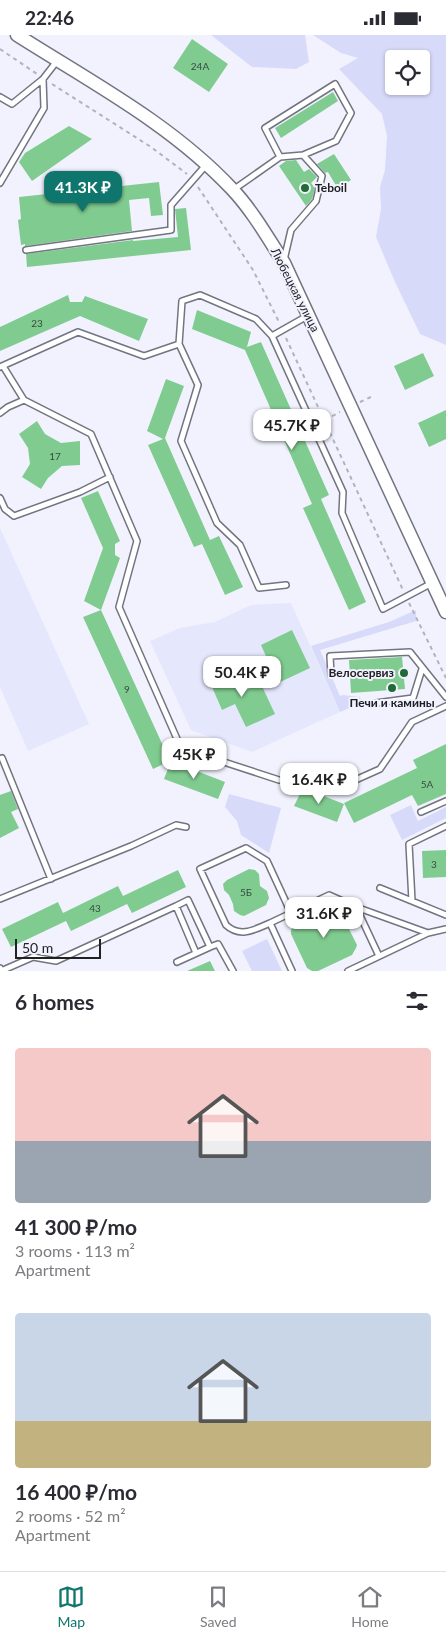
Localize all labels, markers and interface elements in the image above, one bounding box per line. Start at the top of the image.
text: 22:46 [25,6,74,29]
map controls [385,50,430,95]
button: locate [385,50,430,95]
house number: 24А [191,60,209,72]
pin: 41.3K ₽ [37,171,129,213]
text: 41.3K ₽ [55,177,111,196]
place label: Teboil [315,180,347,195]
marker: Teboil [299,182,311,194]
street label: Любецкая улица [267,244,323,334]
house number: 23 [31,317,43,329]
pin: 45.7K ₽ [246,409,338,451]
text: 45.7K ₽ [264,415,320,434]
house number: 17 [49,450,61,462]
pin: 50.4K ₽ [196,655,288,698]
text: 50.4K ₽ [214,662,270,681]
place label: Велосервиз [328,665,394,680]
marker: Велосервиз [398,667,410,679]
marker: Печи и камины [386,682,398,694]
house number: 9 [124,683,130,695]
place label: Печи и камины [349,695,435,710]
pin: 45K ₽ [159,737,229,780]
text: 45K ₽ [173,744,215,763]
pin: 16.4K ₽ [273,763,365,805]
text: 16.4K ₽ [291,769,347,788]
house number: 5А [421,778,434,790]
house number: 3 [431,858,437,870]
house number: 5Б [240,886,252,898]
pin: 31.6K ₽ [278,897,370,939]
house number: 43 [89,902,101,914]
text: 31.6K ₽ [296,903,352,922]
scale bar [15,936,101,959]
text: 50 m [22,939,53,956]
icon: filters [403,987,431,1015]
text: 6 homes [15,989,94,1014]
icon: home [178,1081,268,1171]
text: 41 300 ₽/mo [15,1214,137,1239]
text: 3 rooms · 113 m² [15,1241,135,1260]
text: Apartment [15,1260,90,1279]
icon: home [178,1346,268,1436]
text: 16 400 ₽/mo [15,1479,137,1504]
text: 2 rooms · 52 m² [15,1506,126,1525]
text: Apartment [15,1525,90,1544]
tab: Map [57,1583,85,1630]
tab: Saved [200,1583,237,1630]
tab: Home [351,1583,389,1630]

